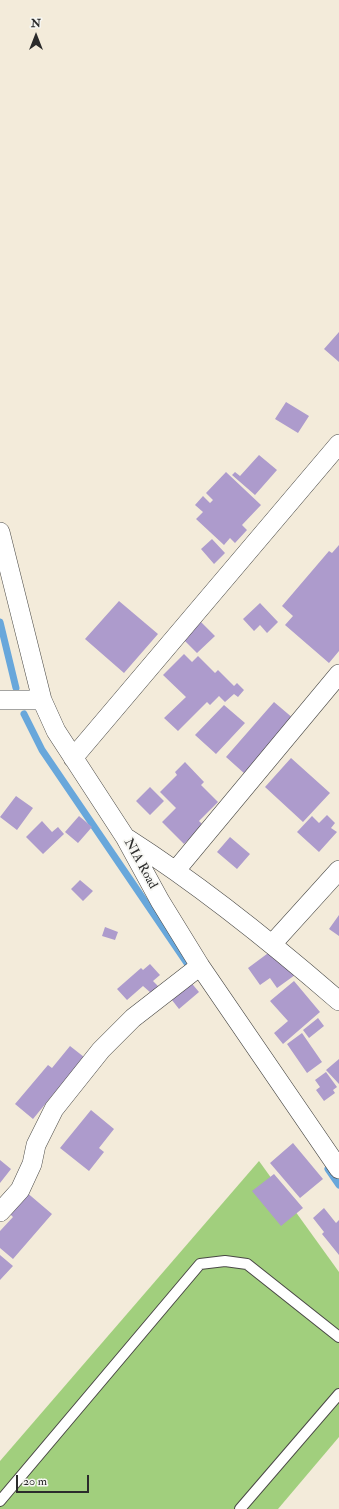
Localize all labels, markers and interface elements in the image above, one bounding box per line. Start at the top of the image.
north arrow [16,16,56,56]
text: N [31,17,41,30]
street label: NIA Road [120,836,160,892]
scale bar [18,1467,91,1493]
text: 20 m [23,1474,47,1489]

